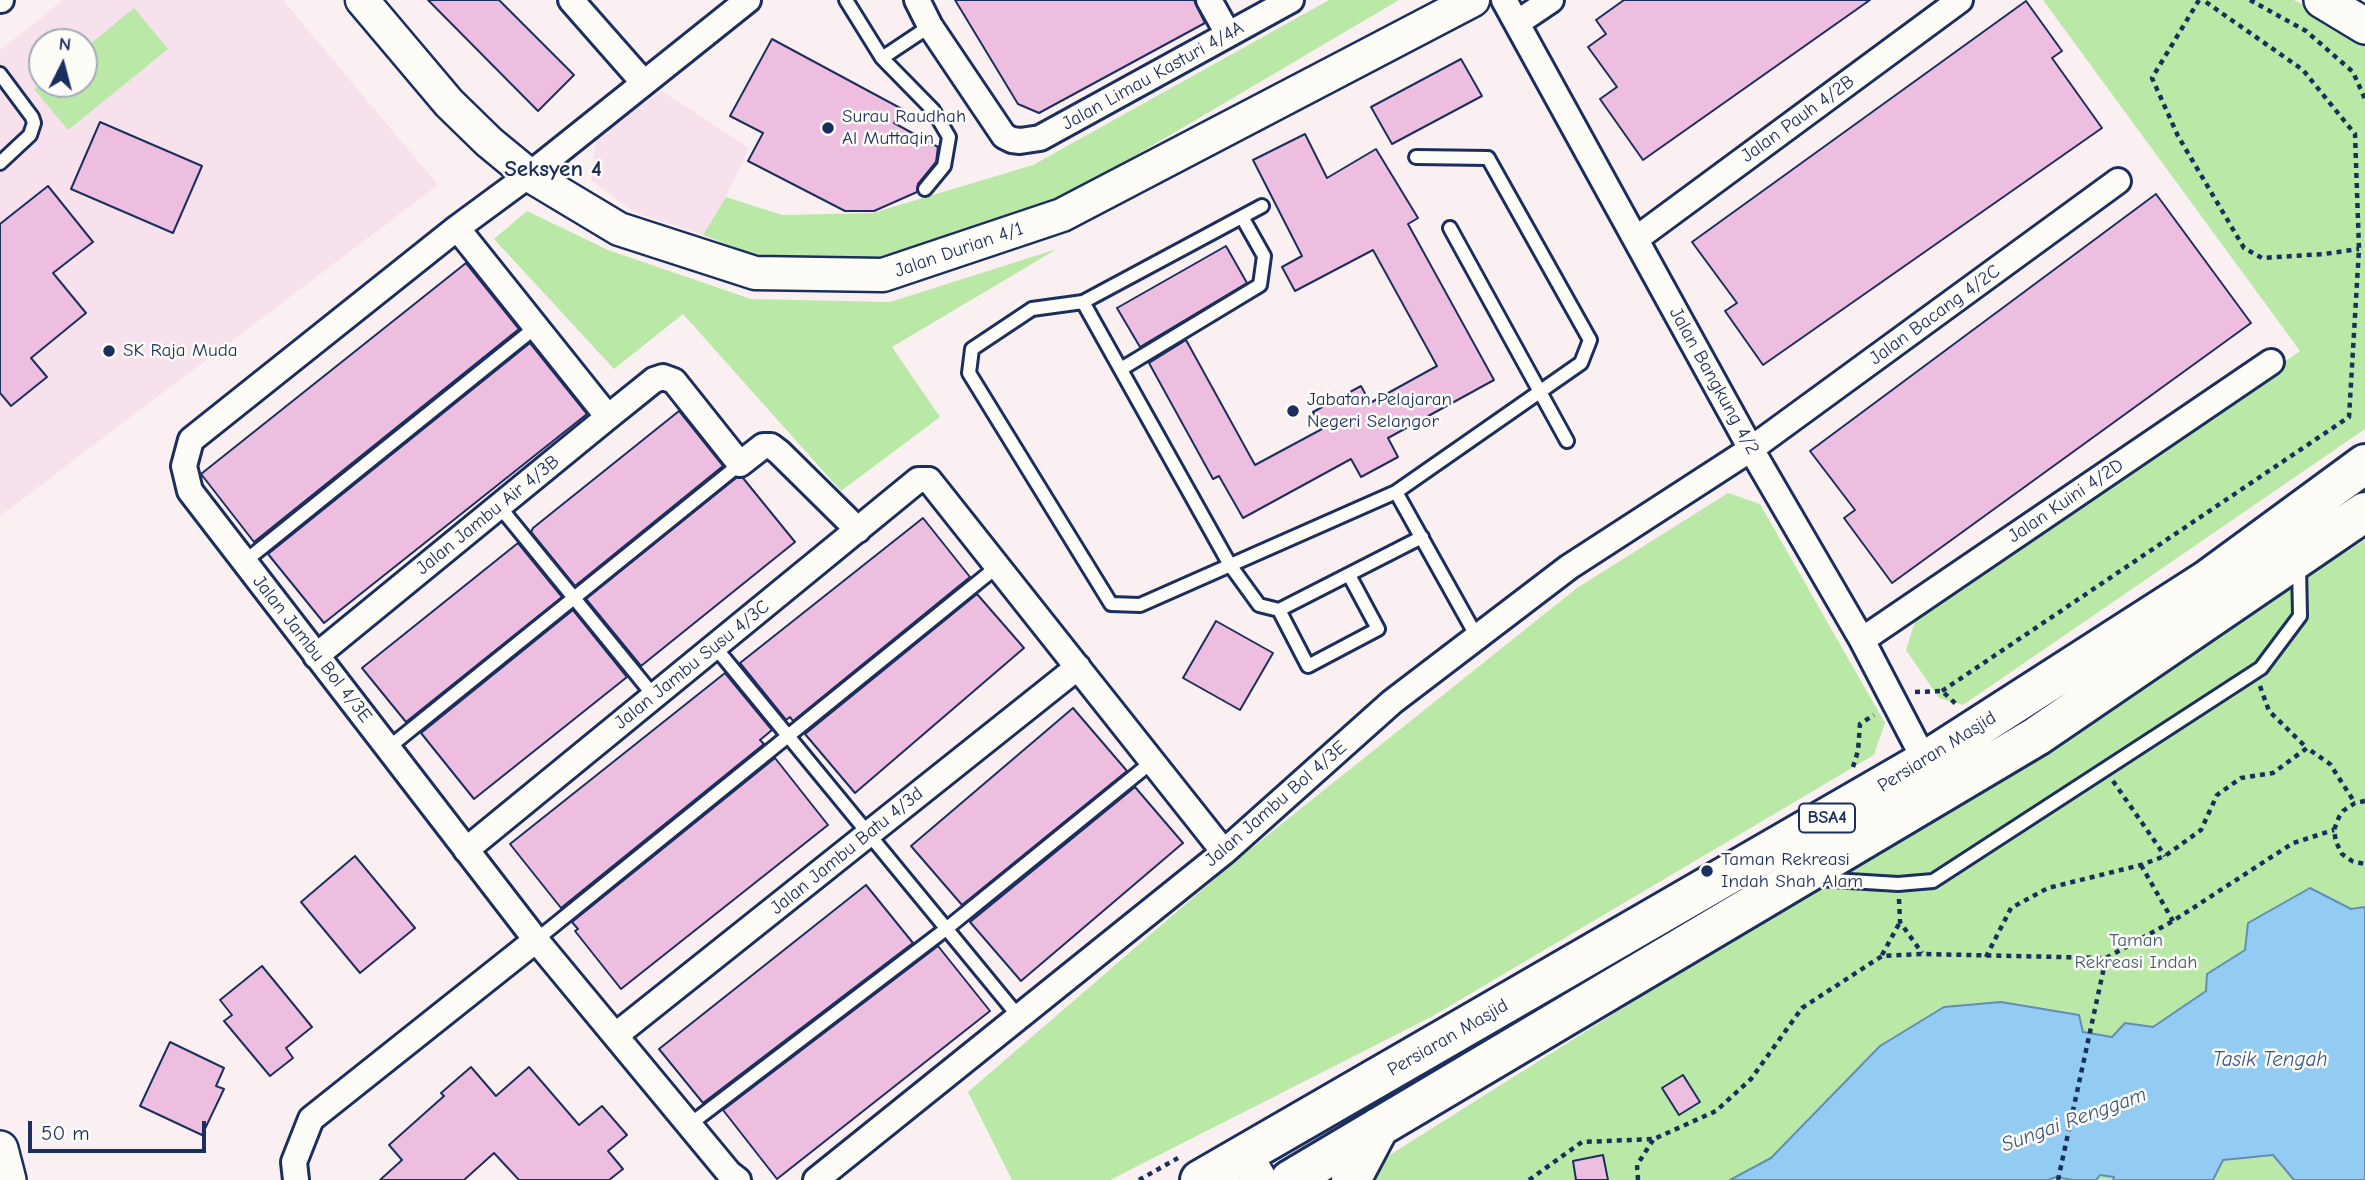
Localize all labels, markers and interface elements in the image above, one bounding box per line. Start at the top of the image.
street label: Jalan Limau Kasturi 4/4A [1058,17,1248,135]
north arrow [28,28,98,98]
text: N [58,33,72,56]
street label: Jalan Pauh 4/2B [1737,70,1859,168]
place label: Surau Raudhah Al Muttaqin [842,106,966,150]
marker: Surau Raudhah Al Muttaqin [820,120,836,136]
district label: Seksyen 4 [504,155,602,183]
street label: Jalan Durian 4/1 [892,217,1026,283]
street label: Jalan Bacang 4/2C [1865,260,2005,370]
street label: Jalan Bangkung 4/2 [1664,303,1764,459]
place label: SK Raja Muda [123,340,238,362]
marker: SK Raja Muda [101,343,117,359]
place label: Jabatan Pelajaran Negeri Selangor [1307,389,1452,433]
marker: Jabatan Pelajaran Negeri Selangor [1285,403,1301,419]
street label: Jalan Jambu Air 4/3B [412,450,564,580]
street label: Jalan Kuini 4/2D [2004,454,2128,548]
street label: Jalan Jambu Bol 4/3E [247,571,377,727]
street label: Jalan Jambu Susu 4/3C [610,596,774,734]
street label: Persiaran Masjid [1874,706,2000,798]
street label: Jalan Jambu Bol 4/3E [1200,736,1352,872]
street label: Jalan Jambu Batu 4/3d [766,782,928,920]
road number: BSA4 [1799,804,1855,832]
place label: Taman Rekreasi Indah Shah Alam [1721,849,1863,893]
marker: Taman Rekreasi Indah Shah Alam [1699,863,1715,879]
park label: Taman Rekreasi Indah [2075,930,2197,974]
street label: Persiaran Masjid [1384,994,1512,1082]
water label: Tasik Tengah [2212,1047,2328,1073]
water label: Sungai Renggam [1998,1082,2150,1158]
scale bar [32,1106,210,1150]
text: 50 m [41,1121,90,1145]

